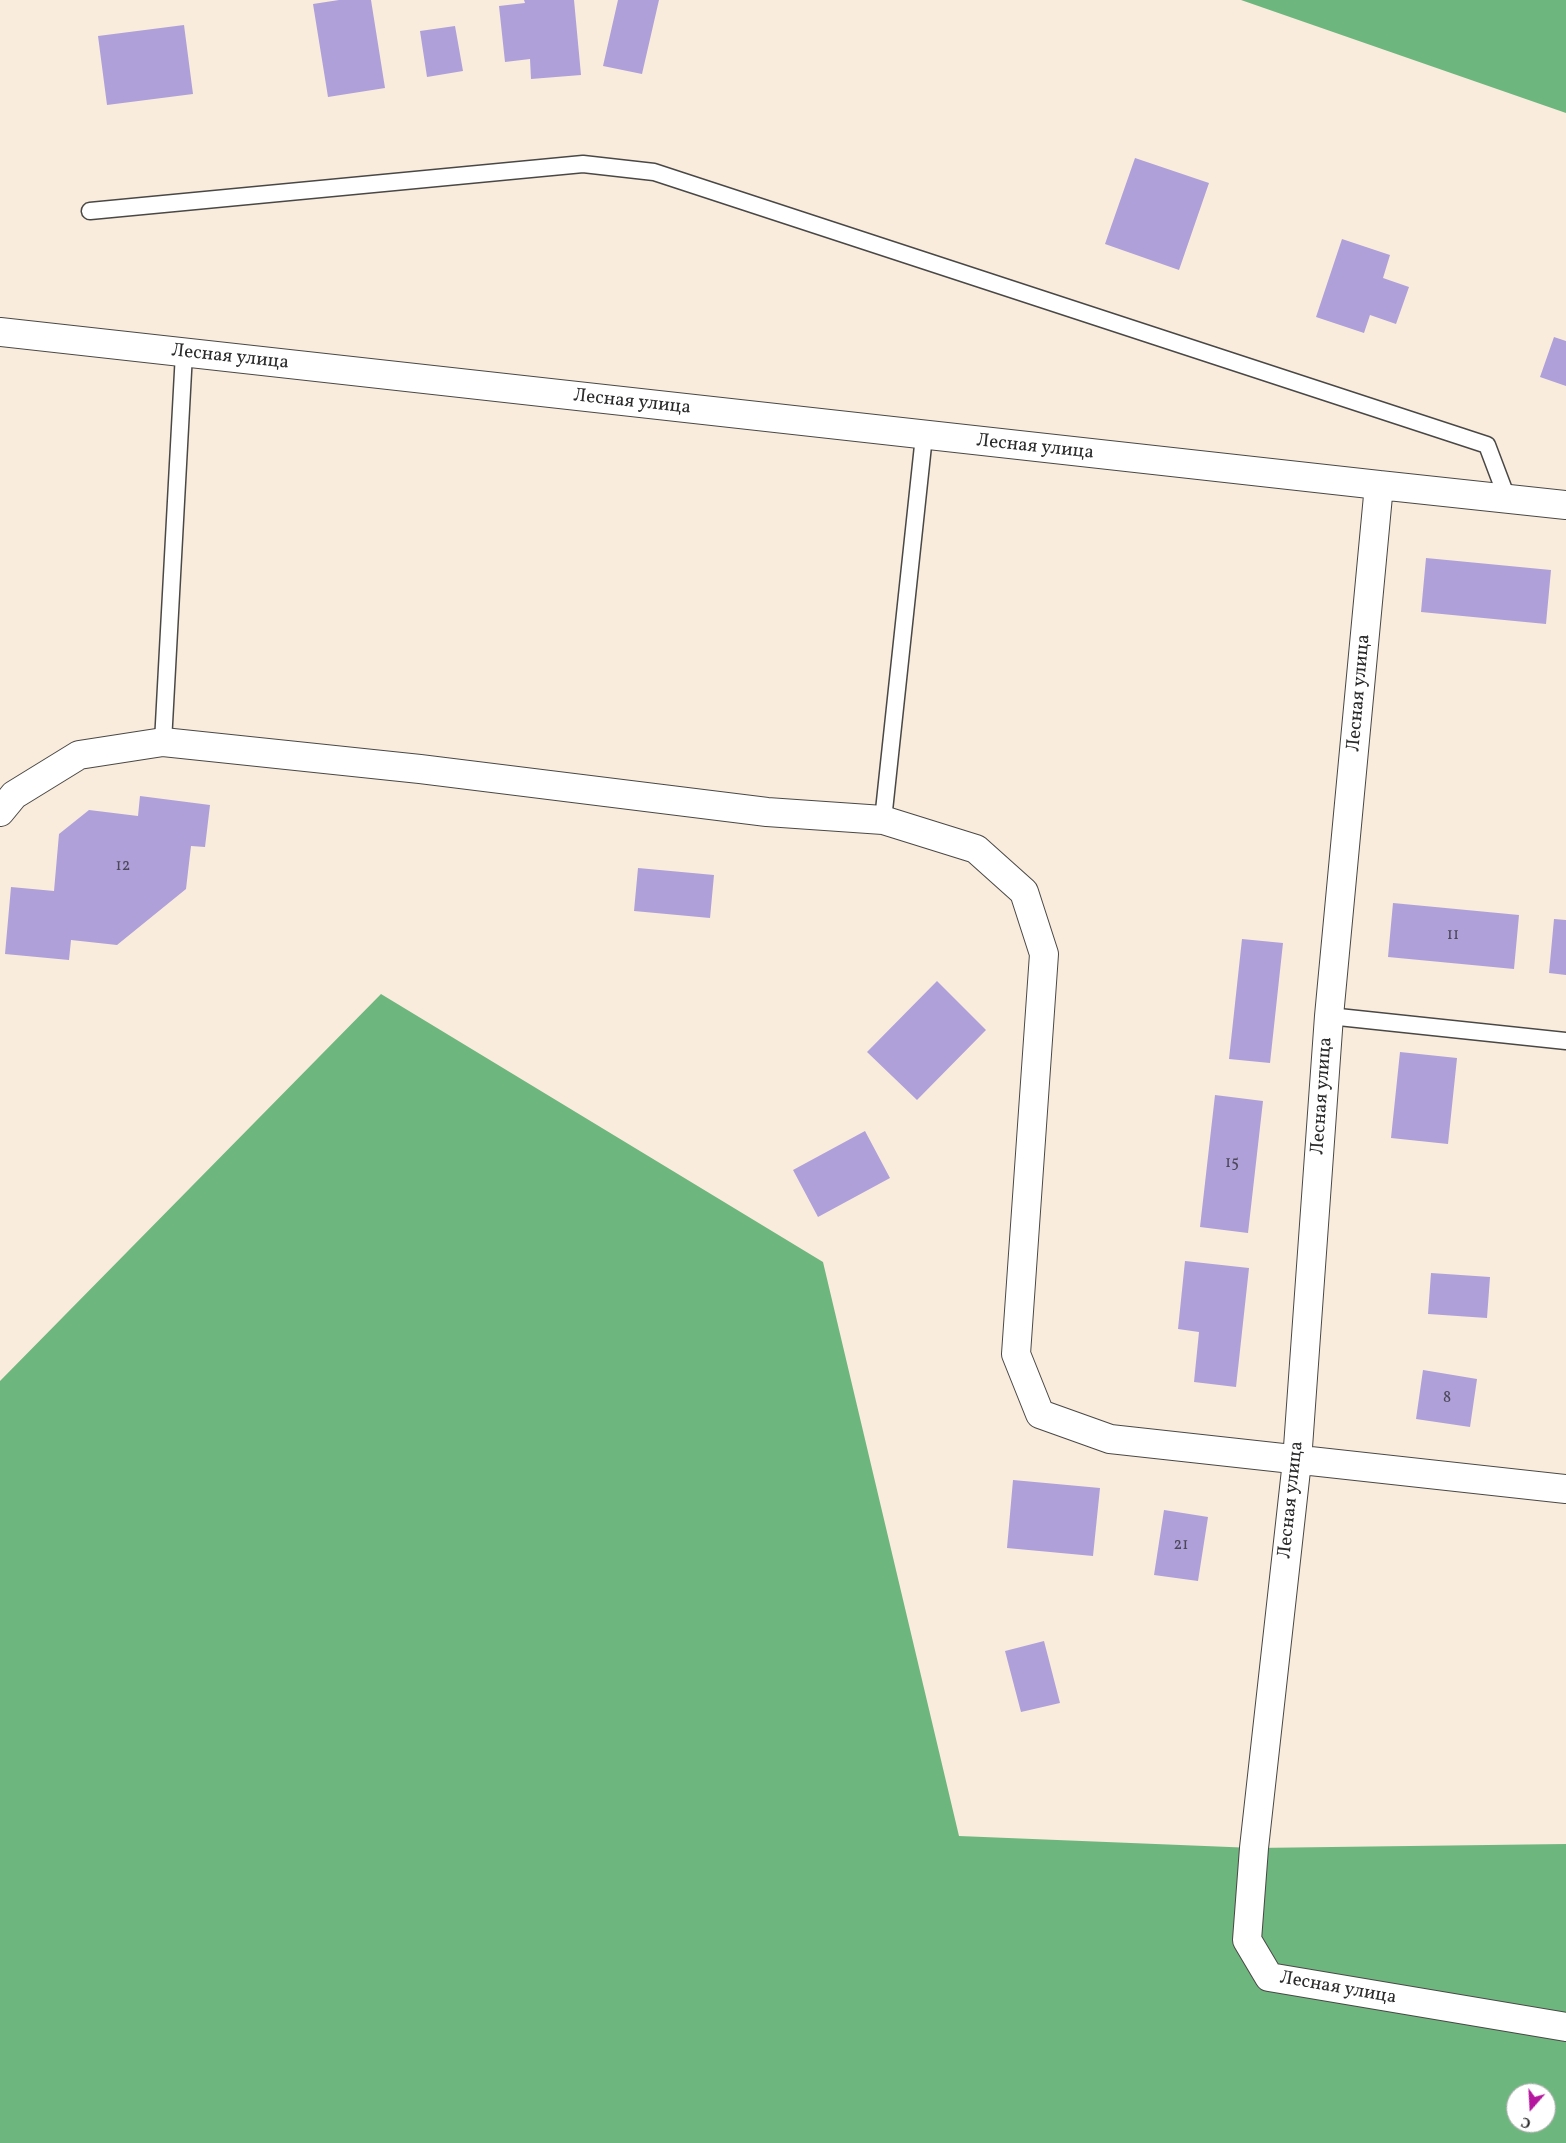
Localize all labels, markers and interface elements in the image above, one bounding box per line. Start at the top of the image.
street label: Лесная улица [170,340,290,376]
street label: Лесная улица [572,385,692,421]
street label: Лесная улица [975,430,1095,466]
street label: Лесная улица [1344,633,1376,753]
house number: 12 [116,857,130,877]
house number: 11 [1447,926,1459,946]
street label: Лесная улица [1308,1036,1338,1156]
house number: 15 [1225,1154,1239,1174]
house number: 8 [1443,1389,1451,1409]
street label: Лесная улица [1274,1440,1310,1560]
house number: 21 [1174,1536,1188,1556]
street label: Лесная улица [1278,1968,1398,2010]
north arrow [1506,2083,1556,2133]
text: С [1519,2111,1534,2132]

